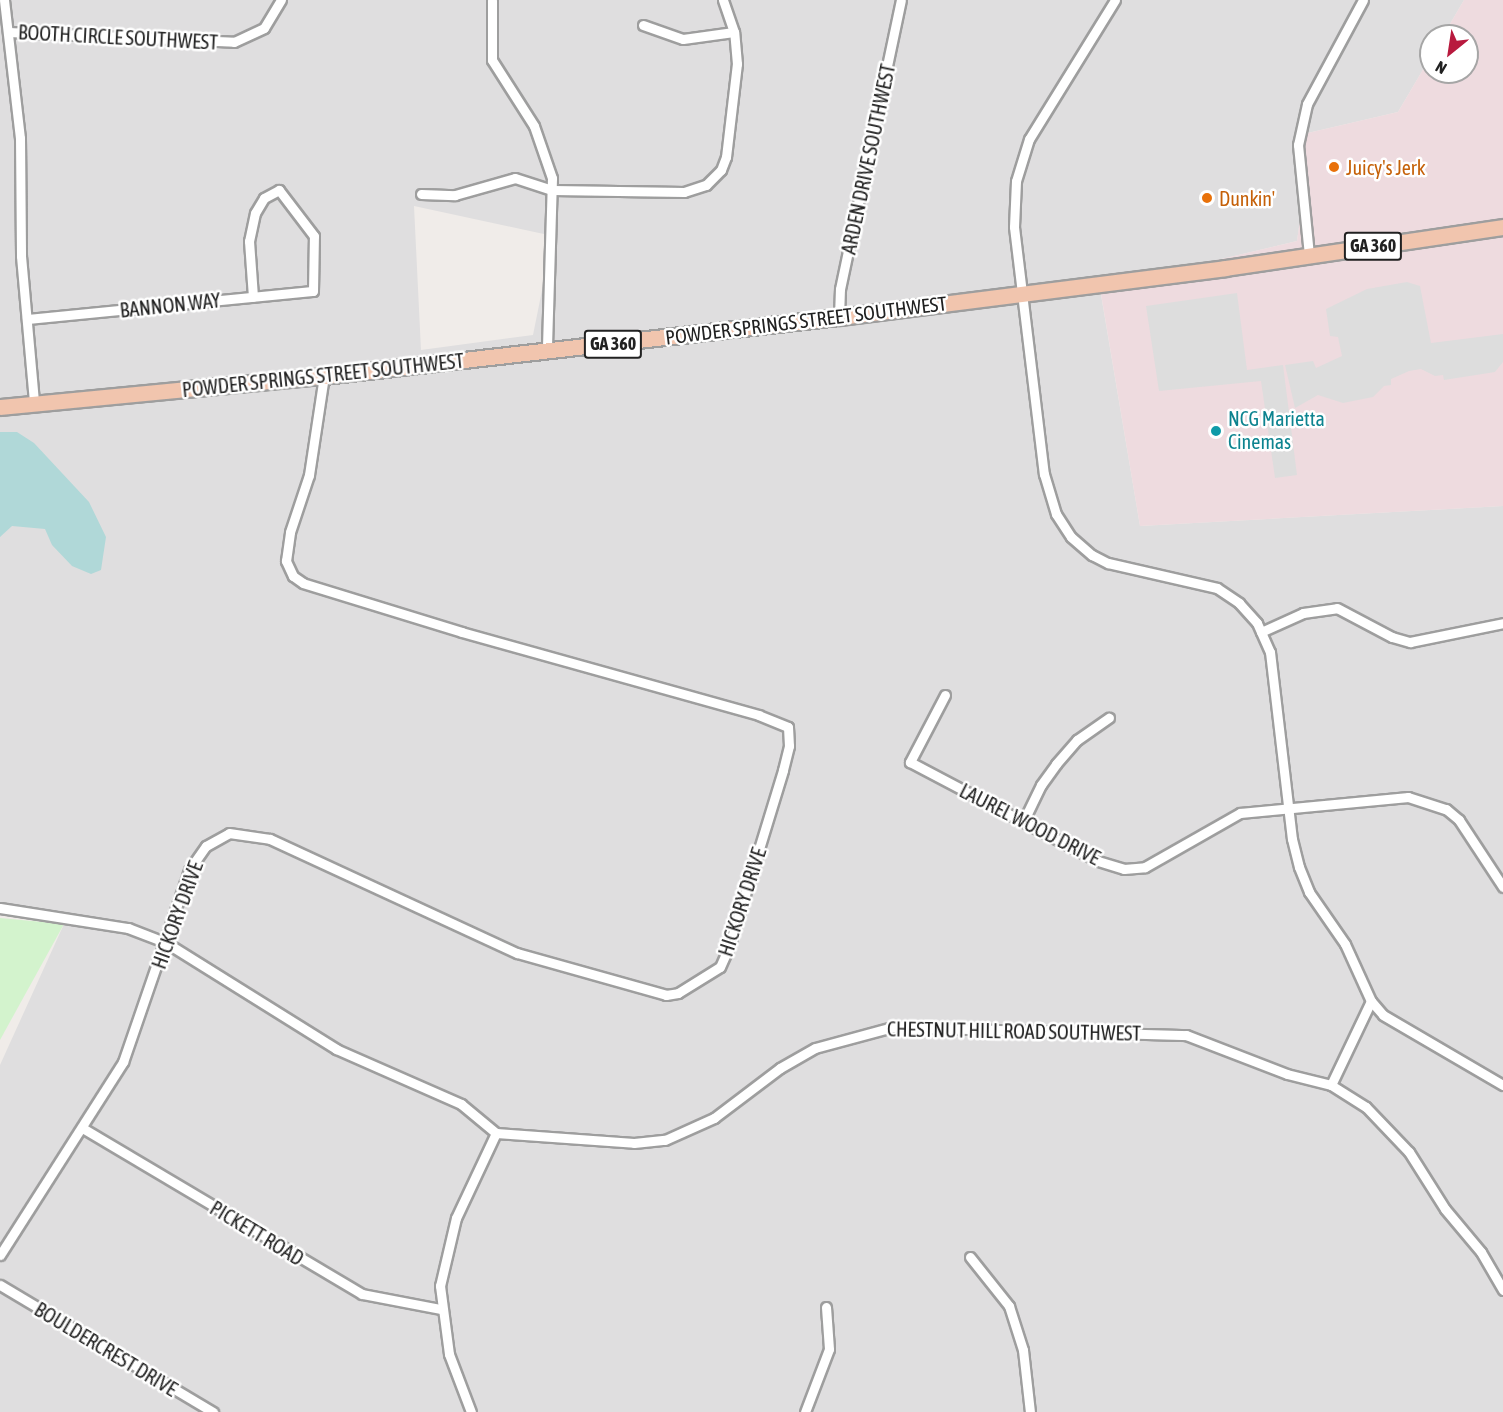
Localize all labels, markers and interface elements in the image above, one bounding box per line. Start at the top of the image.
street label: BOOTH CIRCLE SOUTHWEST [18,20,218,54]
north arrow [1419,24,1479,84]
text: N [1432,58,1450,78]
street label: ARDEN DRIVE SOUTHWEST [836,62,900,256]
place label: Juicy's Jerk [1346,155,1426,179]
marker: Juicy's Jerk [1327,160,1341,174]
place label: Dunkin' [1219,186,1275,210]
marker: Dunkin' [1200,191,1214,205]
road number: GA 360 [1343,231,1403,261]
street label: BANNON WAY [119,288,221,322]
street label: POWDER SPRINGS STREET SOUTHWEST [664,291,948,349]
road number: GA 360 [583,329,643,359]
street label: POWDER SPRINGS STREET SOUTHWEST [181,348,465,402]
place label: NCG Marietta Cinemas [1228,407,1325,454]
marker: NCG Marietta Cinemas [1209,424,1223,438]
street label: LAUREL WOOD DRIVE [956,778,1104,870]
street label: HICKORY DRIVE [713,845,771,959]
street label: HICKORY DRIVE [146,858,208,972]
street label: CHESTNUT HILL ROAD SOUTHWEST [887,1017,1141,1045]
street label: PICKETT ROAD [206,1196,308,1270]
street label: BOULDERCREST DRIVE [30,1297,182,1401]

